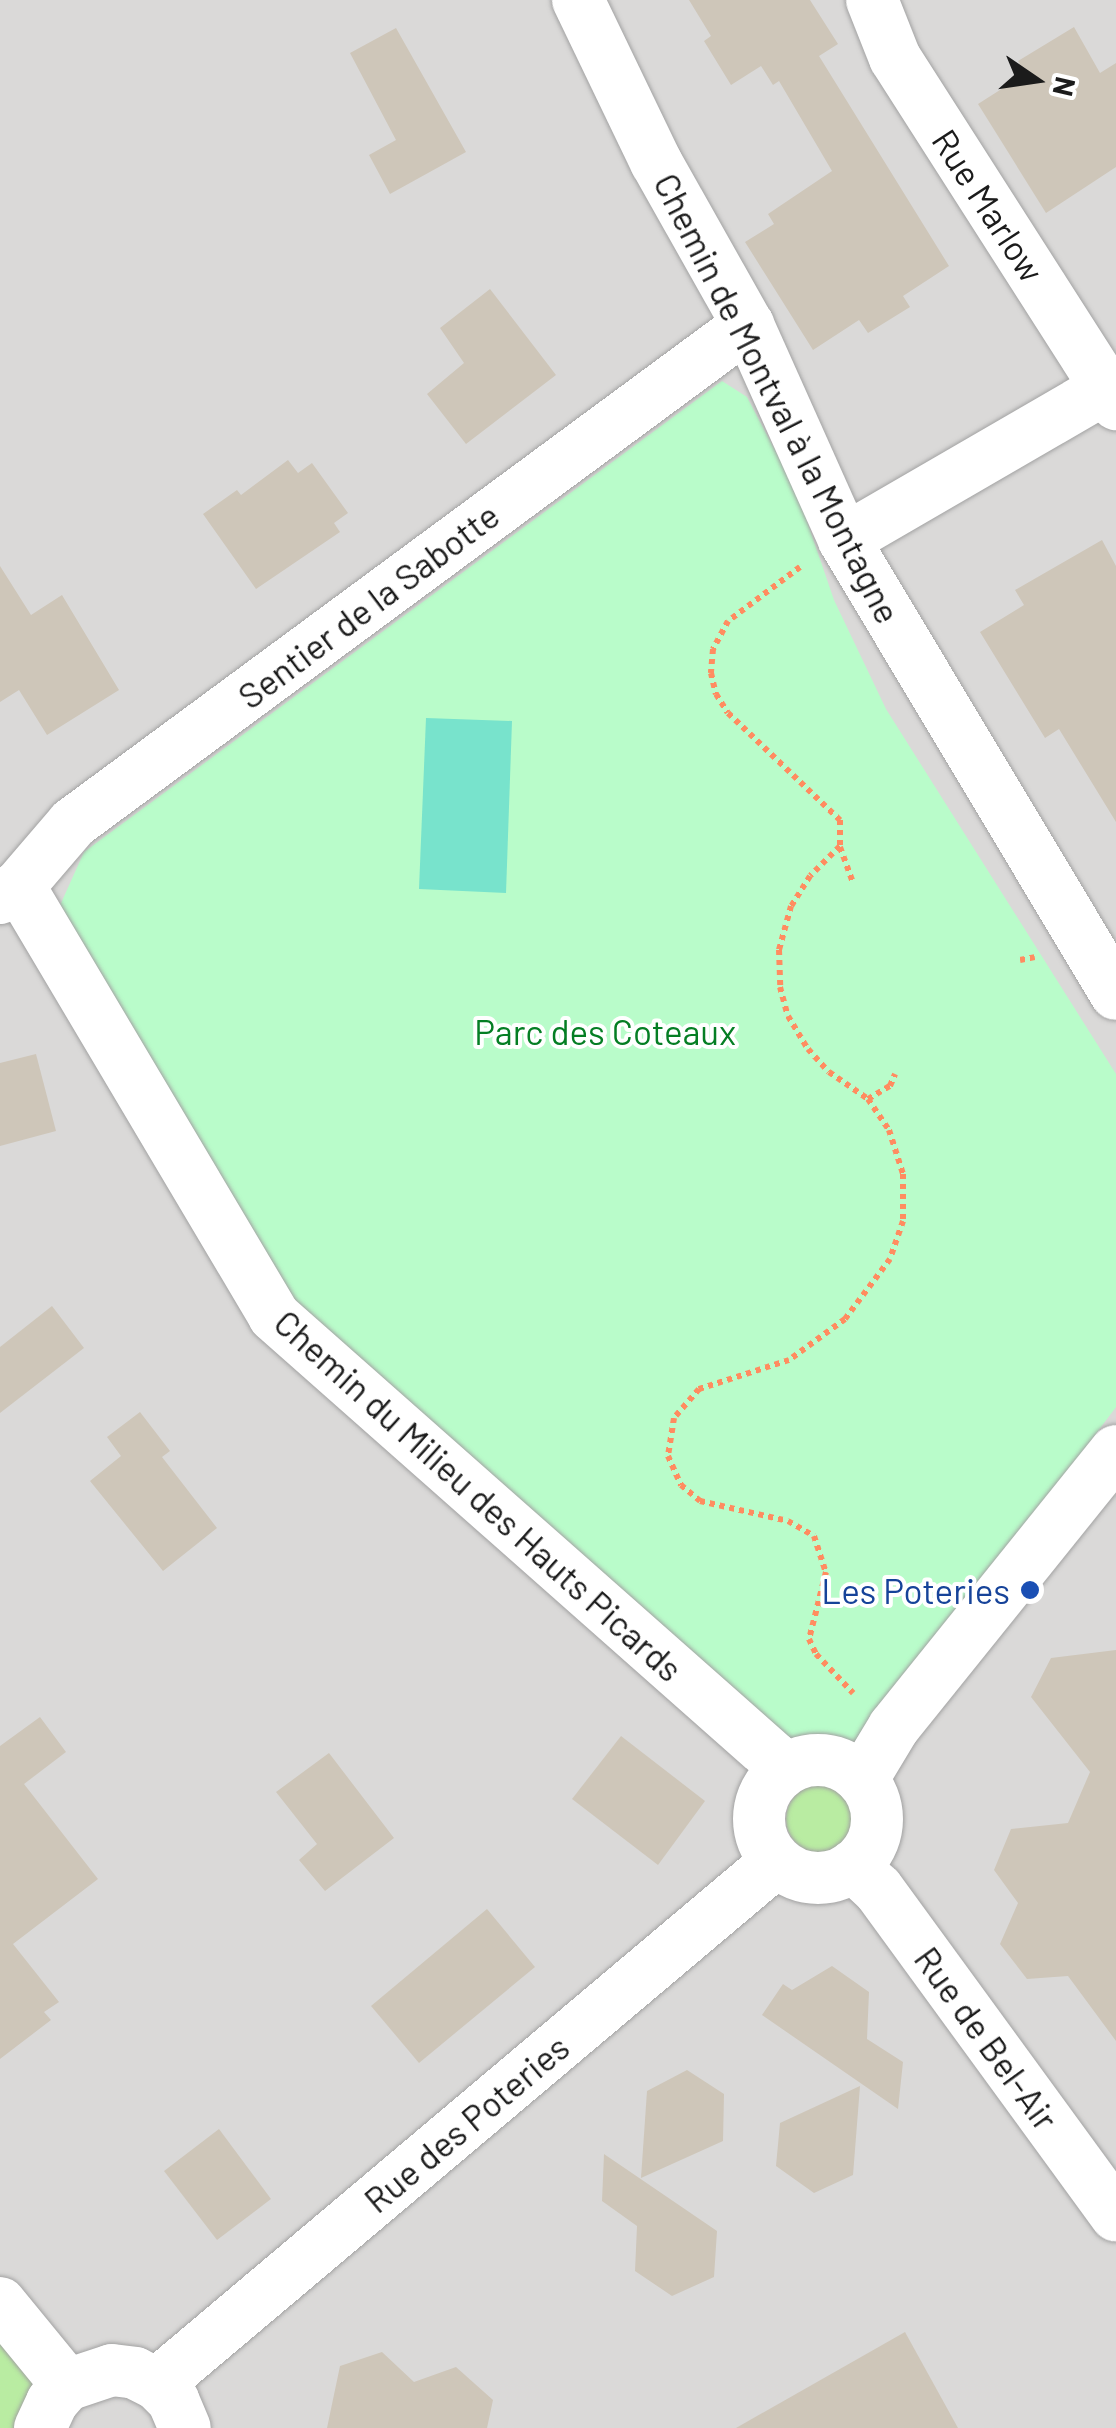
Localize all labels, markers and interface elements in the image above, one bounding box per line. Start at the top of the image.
north arrow [986,30,1086,130]
text: N [1047,74,1084,100]
street label: Rue Marlow [924,121,1054,289]
street label: Chemin de Montval à la Montagne [646,166,910,630]
street label: Sentier de la Sabotte [229,493,507,717]
park label: Parc des Coteaux [474,1010,736,1052]
street label: Chemin du Milieu des Hauts Picards [266,1301,692,1689]
place label: Les Poteries [821,1569,1010,1611]
marker: Les Poteries [1019,1579,1041,1601]
street label: Rue de Bel-Air [907,1938,1067,2138]
street label: Rue des Poteries [355,2025,577,2221]

